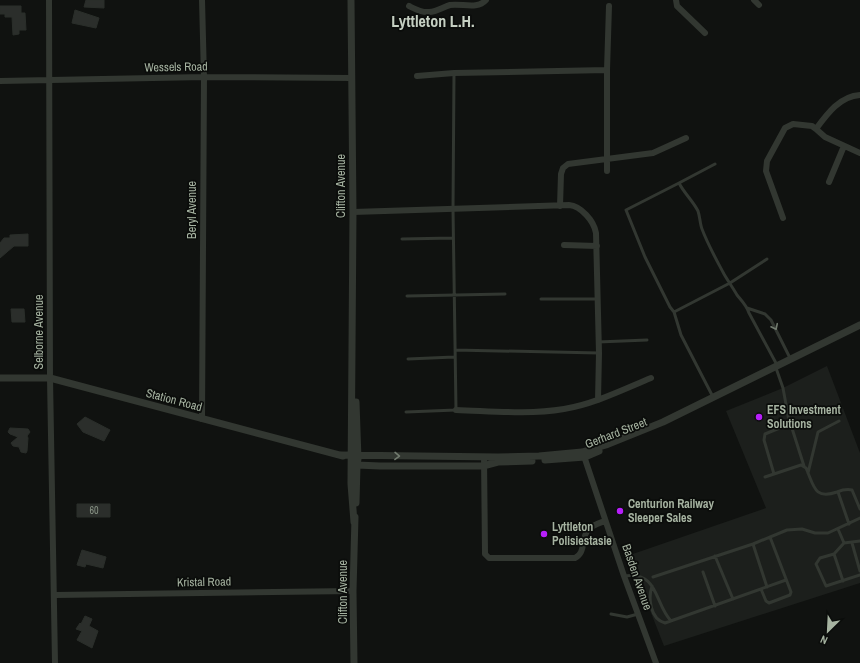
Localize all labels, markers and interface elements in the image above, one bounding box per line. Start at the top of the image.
district label: Lyttleton L.H. [391,10,475,32]
street label: Wessels Road [144,58,208,76]
street label: Clifton Avenue [333,154,349,218]
street label: Beryl Avenue [184,181,200,239]
street label: Selborne Avenue [31,295,47,369]
one-way arrow [770,323,778,330]
street label: Station Road [144,385,204,415]
place label: EFS Investment Solutions [767,402,842,432]
marker: EFS Investment Solutions [754,412,764,422]
street label: Gerhard Street [583,414,649,452]
one-way arrow [394,452,400,460]
place label: Centurion Railway Sleeper Sales [628,496,714,526]
house number: 60 [89,504,99,517]
marker: Centurion Railway Sleeper Sales [615,506,625,516]
place label: Lyttleton Polisiestasie [552,519,612,549]
marker: Lyttleton Polisiestasie [539,529,549,539]
street label: Basden Avenue [618,542,656,612]
street label: Clifton Avenue [335,560,351,624]
street label: Kristal Road [177,574,231,590]
north arrow [808,611,848,651]
text: N [818,632,830,648]

